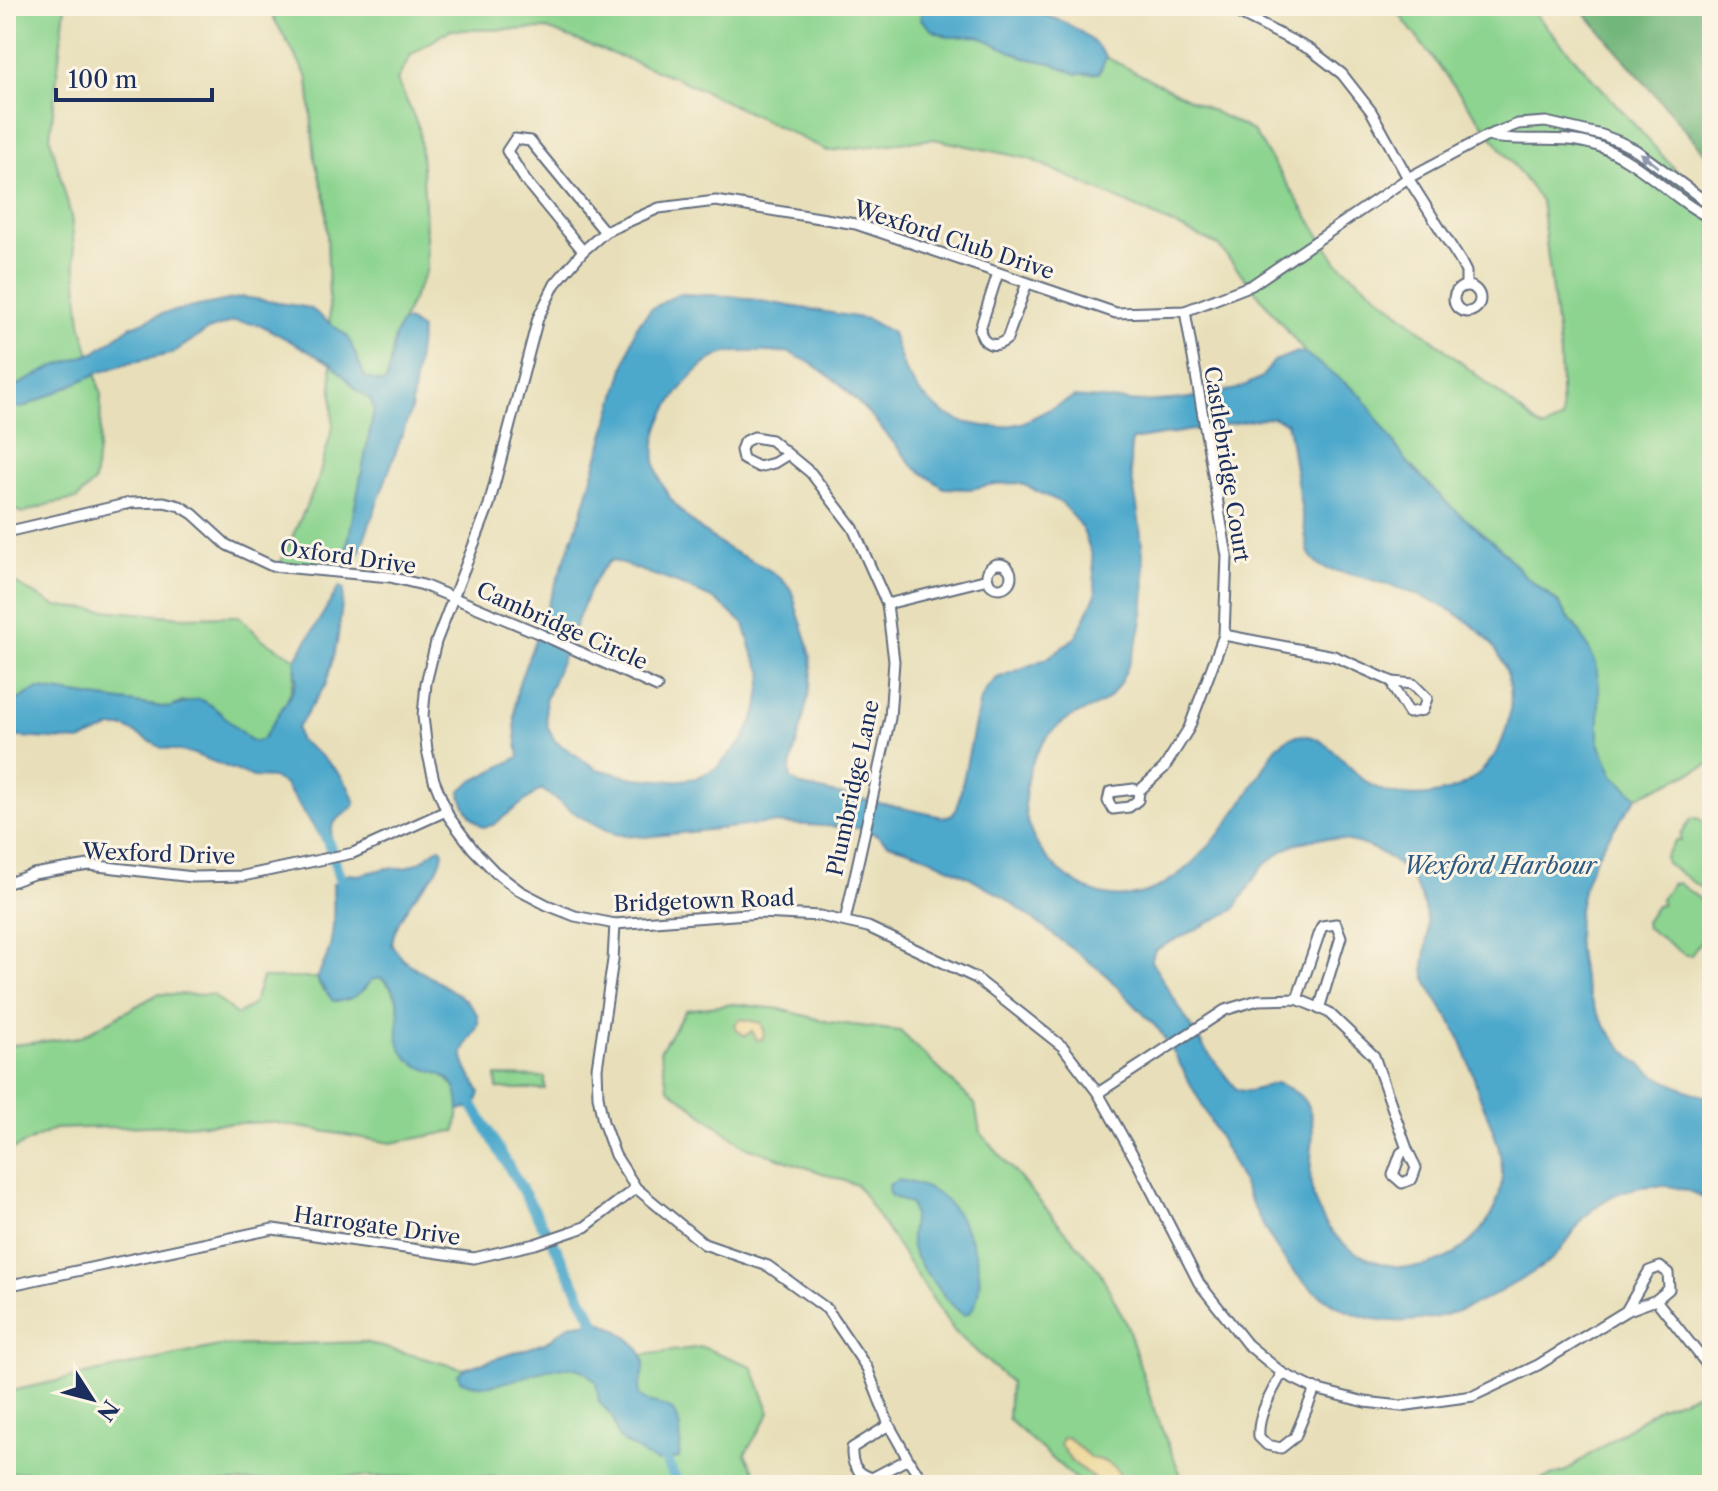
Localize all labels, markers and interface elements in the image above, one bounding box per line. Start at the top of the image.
scale bar [56,52,212,102]
text: 100 m [68,65,137,94]
one-way arrow [1638,152,1660,168]
street label: Wexford Club Drive [849,195,1058,285]
street label: Castlebridge Court [1198,364,1256,564]
street label: Oxford Drive [278,534,418,580]
street label: Cambridge Circle [472,576,652,676]
street label: Plumbridge Lane [821,697,885,879]
street label: Wexford Drive [81,838,236,870]
water label: Wexford Harbour [1403,851,1599,880]
street label: Bridgetown Road [613,884,795,918]
street label: Harrogate Drive [292,1201,462,1251]
north arrow [52,1359,132,1439]
text: N [91,1395,124,1426]

